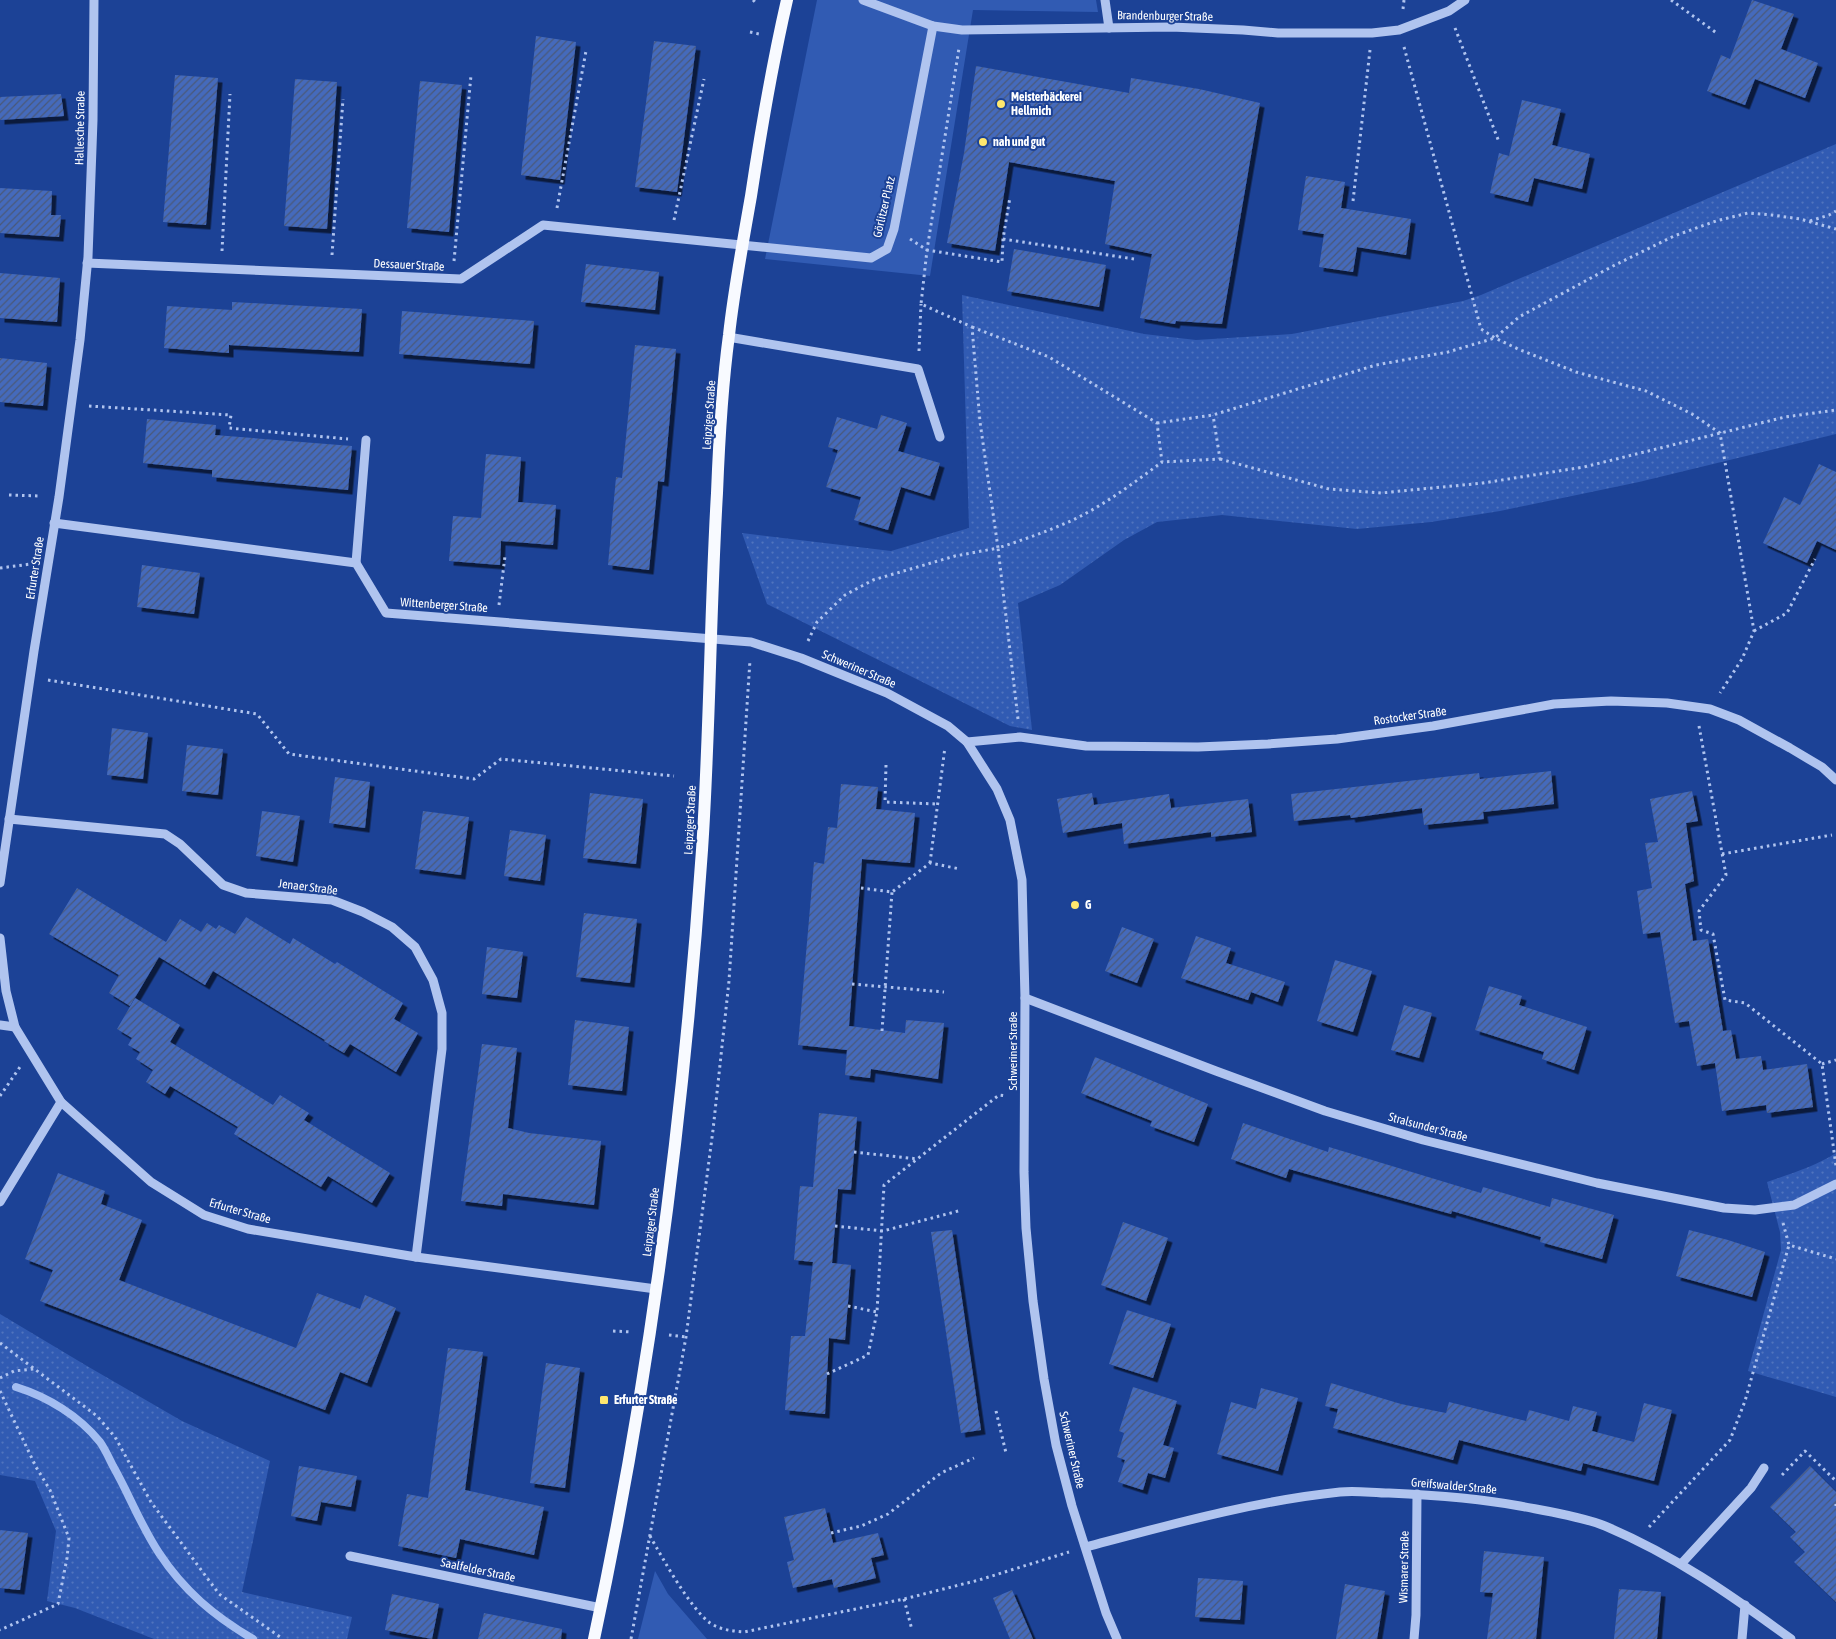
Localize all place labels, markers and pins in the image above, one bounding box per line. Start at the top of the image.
place label: Meisterbäckerei Hellmich [1011,90,1082,118]
marker: Meisterbäckerei Hellmich [995,98,1007,110]
place label: nah und gut [993,135,1046,149]
marker: nah und gut [977,136,989,148]
place label: G [1085,898,1092,912]
marker: G [1069,899,1081,911]
place label: Erfurter Straße [614,1393,678,1407]
marker: Erfurter Straße [598,1394,610,1406]

